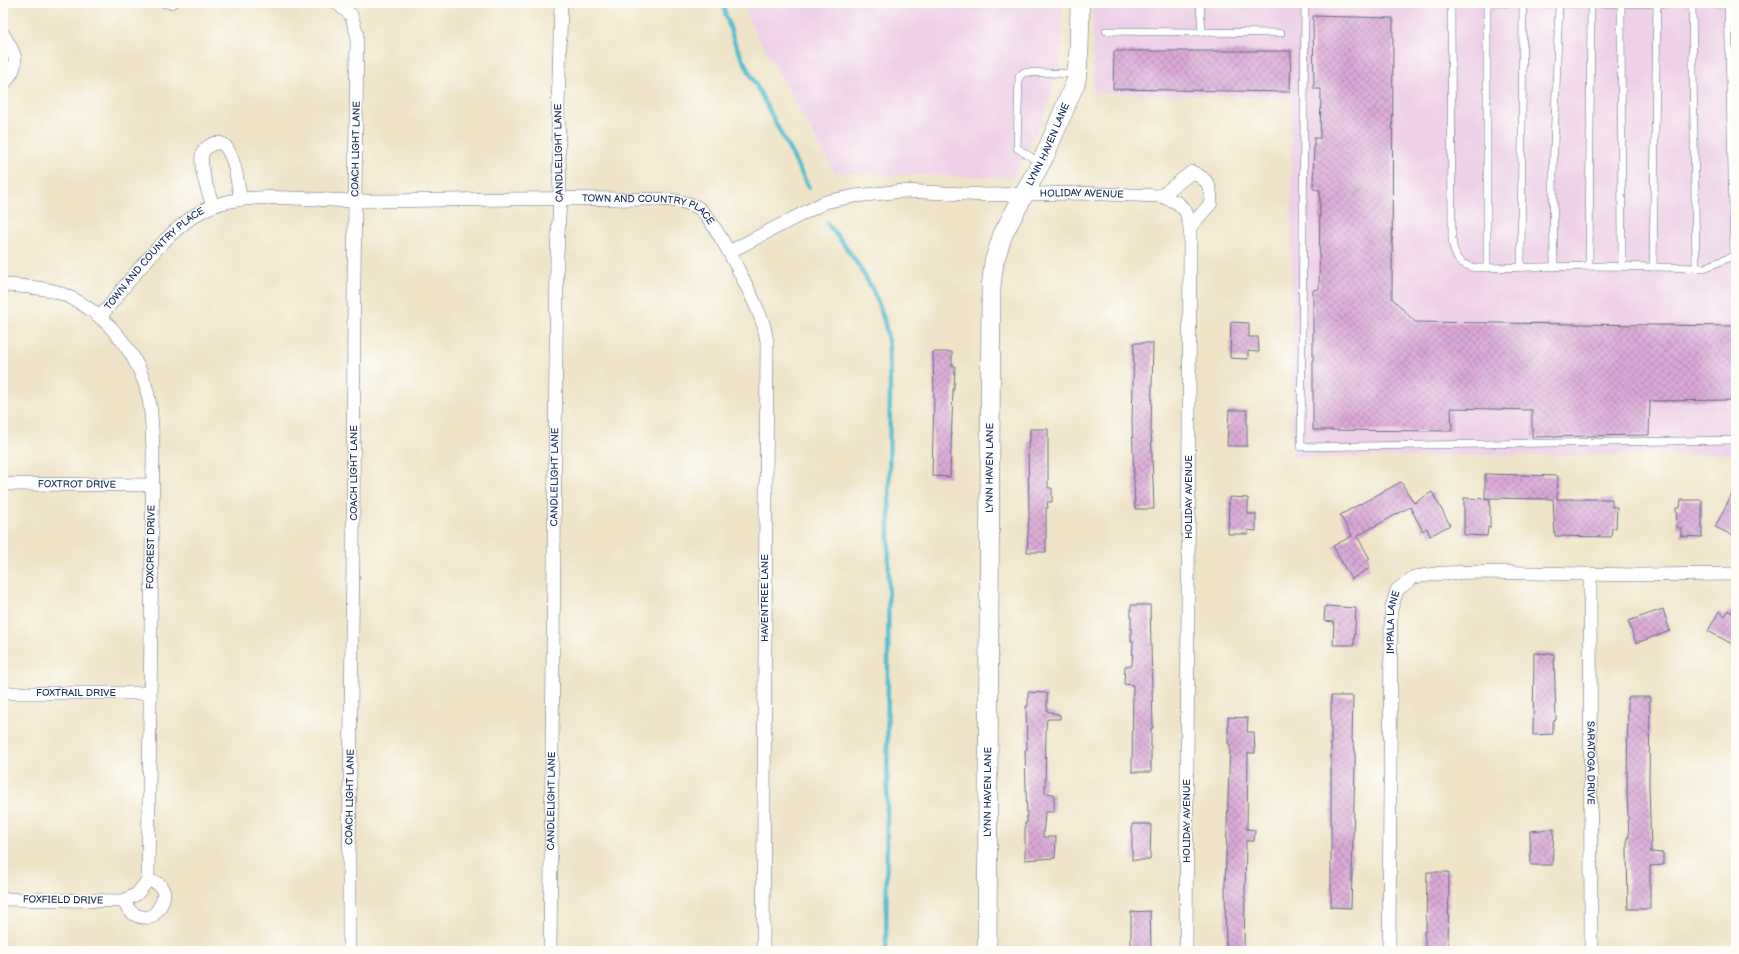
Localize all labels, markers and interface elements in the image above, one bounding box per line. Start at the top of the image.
street label: COACH LIGHT LANE [349,101,363,197]
street label: LYNN HAVEN LANE [1024,101,1072,188]
street label: CANDLELIGHT LANE [552,103,566,202]
street label: HOLIDAY AVENUE [1040,187,1124,201]
street label: TOWN AND COUNTRY PLACE [582,192,717,228]
street label: TOWN AND COUNTRY PLACE [102,205,207,312]
street label: LYNN HAVEN LANE [984,423,996,513]
street label: COACH LIGHT LANE [348,425,360,521]
street label: CANDLELIGHT LANE [548,427,561,526]
street label: HOLIDAY AVENUE [1183,455,1195,539]
street label: FOXTROT DRIVE [38,478,117,491]
street label: FOXCREST DRIVE [144,504,158,589]
street label: HAVENTREE LANE [759,554,771,642]
street label: IMPALA LANE [1385,589,1403,654]
street label: FOXTRAIL DRIVE [36,687,116,699]
street label: SARATOGA DRIVE [1584,721,1597,805]
street label: LYNN HAVEN LANE [982,747,994,837]
street label: COACH LIGHT LANE [343,749,357,845]
street label: CANDLELIGHT LANE [545,751,558,850]
street label: HOLIDAY AVENUE [1181,779,1193,863]
street label: FOXFIELD DRIVE [23,893,104,907]

